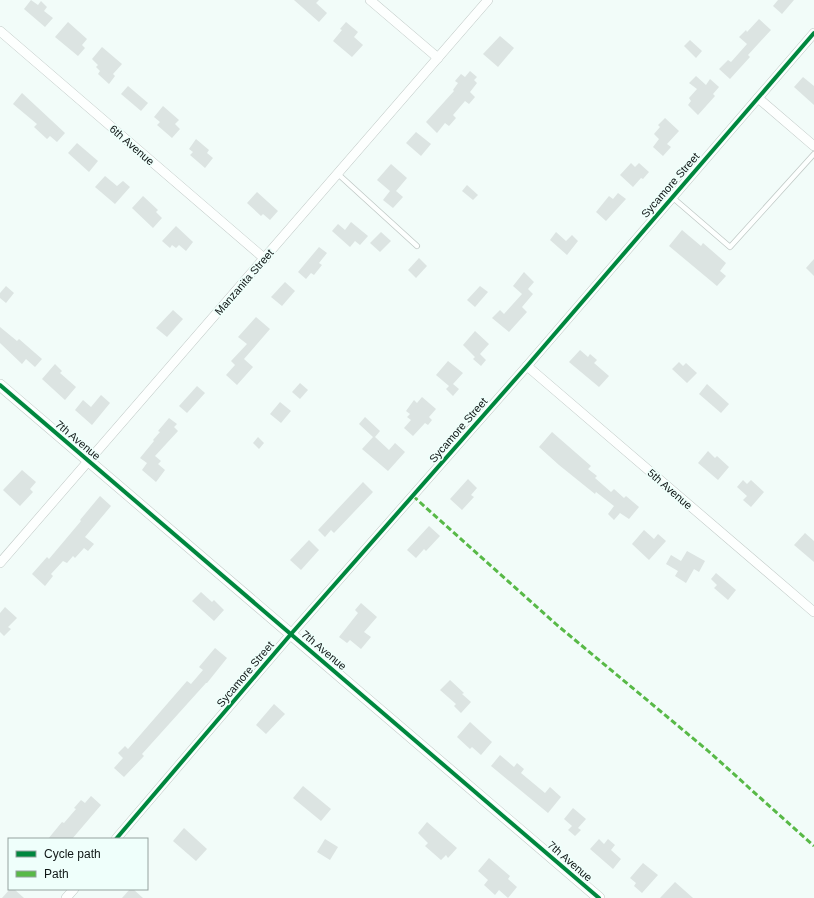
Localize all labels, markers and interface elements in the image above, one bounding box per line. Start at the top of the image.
street label: 6th Avenue [107,122,157,168]
street label: Sycamore Street [639,150,701,220]
street label: Manzanita Street [212,247,276,317]
street label: Sycamore Street [427,395,489,465]
street label: 7th Avenue [53,418,103,462]
street label: 5th Avenue [645,466,695,512]
street label: 7th Avenue [299,628,349,672]
street label: Sycamore Street [214,639,276,709]
legend [8,838,148,890]
street label: 7th Avenue [545,838,595,884]
text: Cycle path [44,847,101,861]
text: Path [44,867,69,881]

